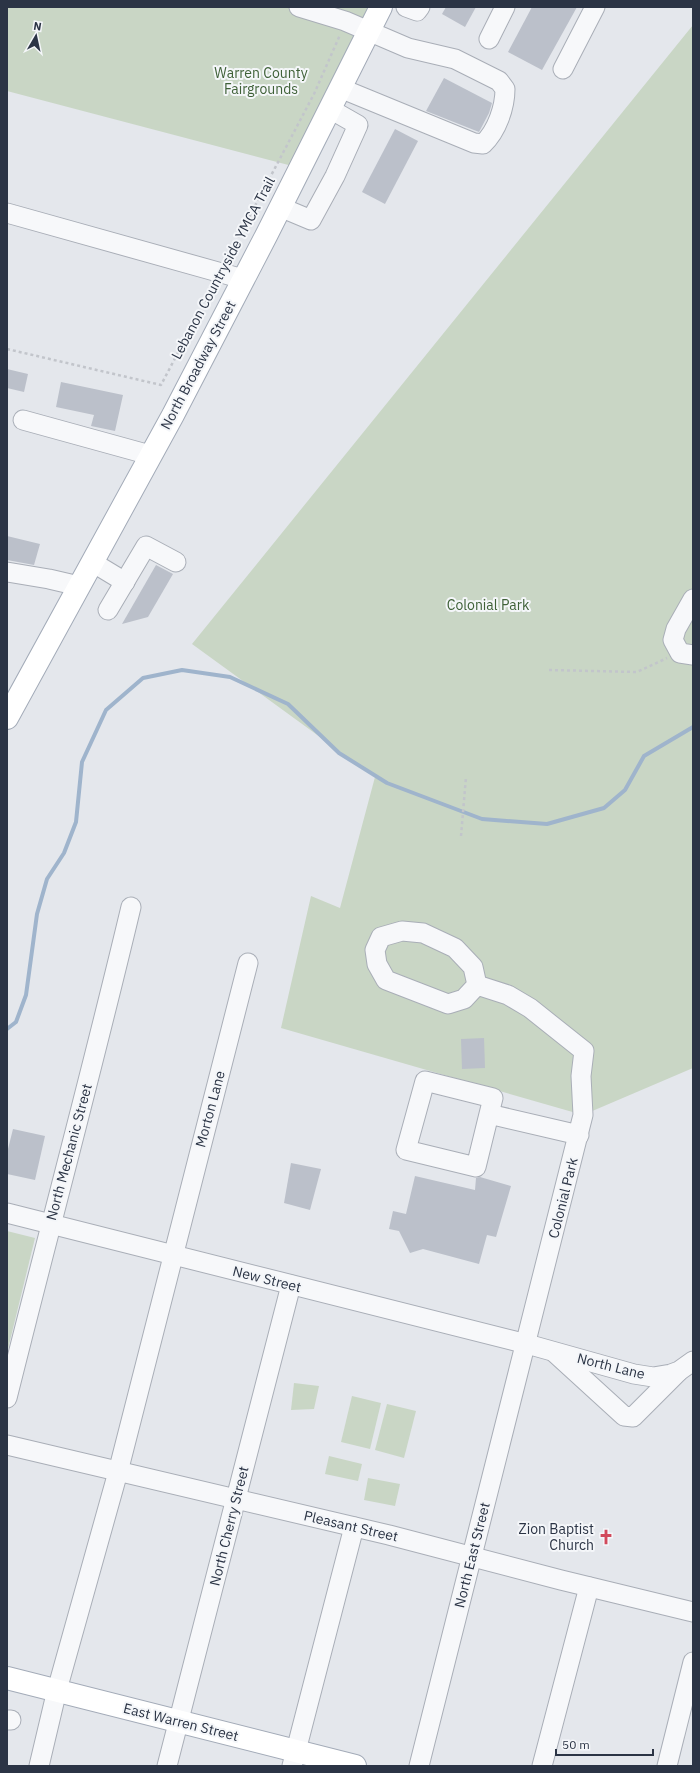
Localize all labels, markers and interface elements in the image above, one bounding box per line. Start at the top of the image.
north arrow [16,16,56,56]
text: N [33,19,43,34]
park label: Warren County Fairgrounds [214,64,308,98]
street label: Lebanon Countryside YMCA Trail [167,174,279,362]
street label: North Broadway Street [156,297,240,433]
park label: Colonial Park [447,596,530,614]
street label: Morton Lane [191,1068,229,1149]
street label: North Mechanic Street [42,1082,96,1222]
street label: Colonial Park [544,1155,582,1240]
street label: New Street [231,1262,303,1296]
street label: North Lane [575,1349,647,1383]
street label: North Cherry Street [205,1464,253,1588]
street label: North East Street [450,1500,494,1610]
street label: Pleasant Street [302,1506,400,1546]
place label: Zion Baptist Church [519,1520,594,1554]
church icon: Zion Baptist Church [597,1528,615,1546]
street label: East Warren Street [122,1699,240,1745]
scale bar [556,1731,653,1757]
text: 50 m [562,1737,590,1752]

